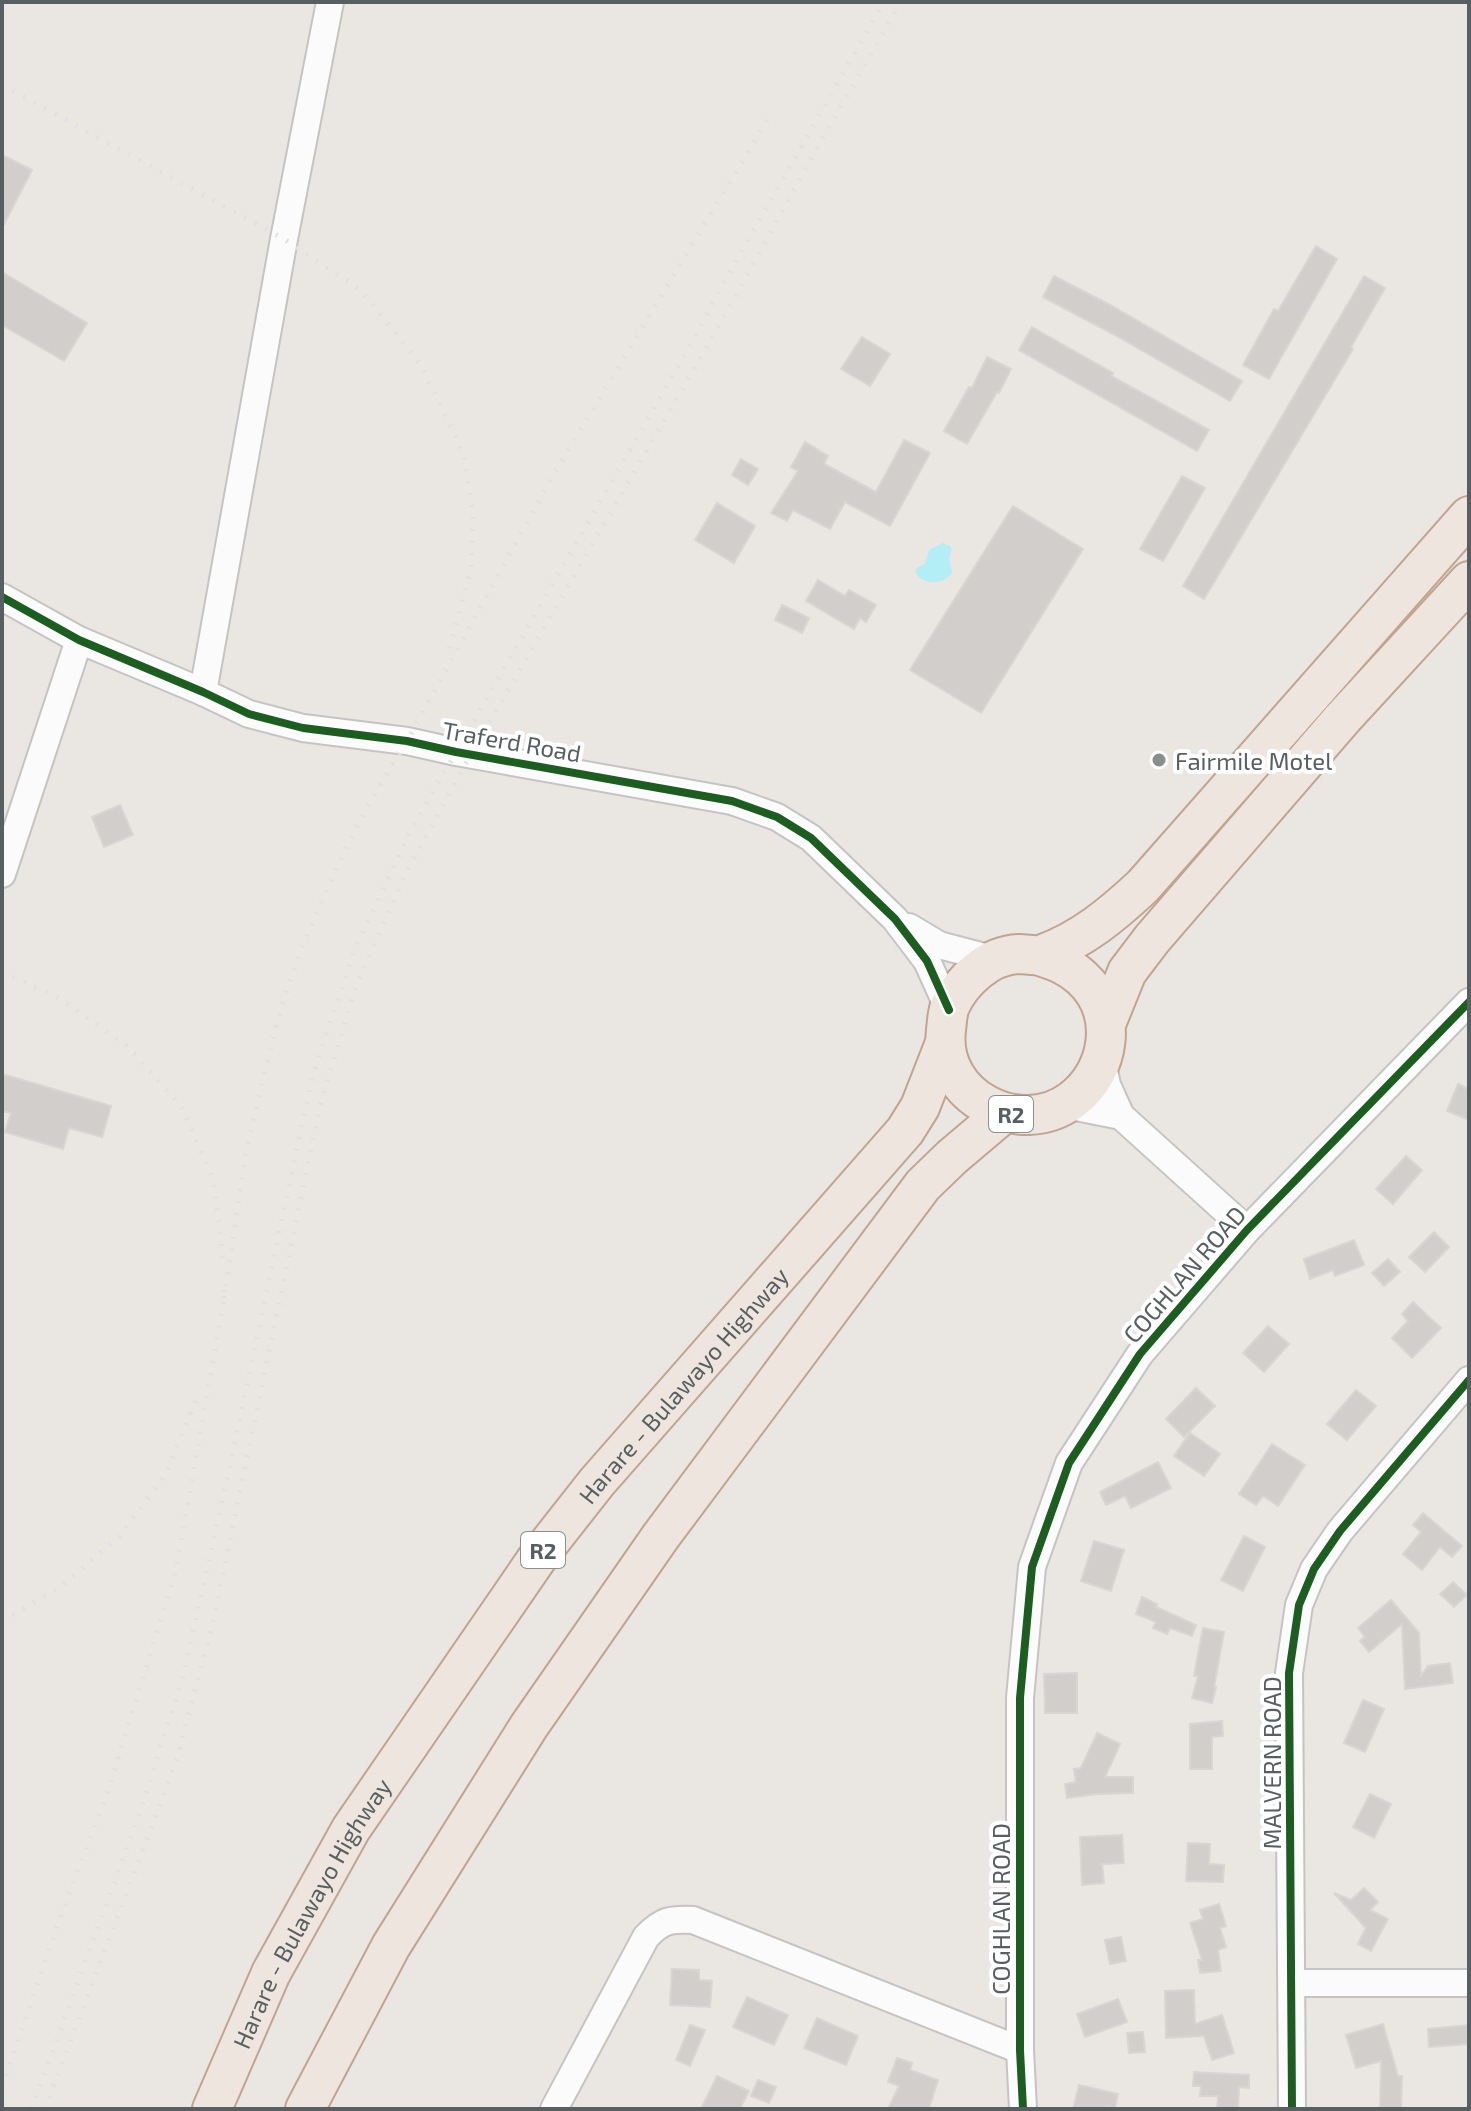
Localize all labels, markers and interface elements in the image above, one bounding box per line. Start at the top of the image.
street label: Traferd Road [440,715,584,767]
place label: Fairmile Motel [1175,746,1332,775]
marker: Fairmile Motel [1150,751,1168,769]
road number: R2 [989,1096,1033,1132]
street label: COGHLAN ROAD [1117,1200,1251,1348]
street label: Harare - Bulawayo Highway [572,1261,794,1509]
road number: R2 [521,1532,565,1568]
street label: MALVERN ROAD [1257,1676,1286,1850]
street label: Harare - Bulawayo Highway [226,1772,397,2052]
street label: COGHLAN ROAD [986,1823,1015,1995]

